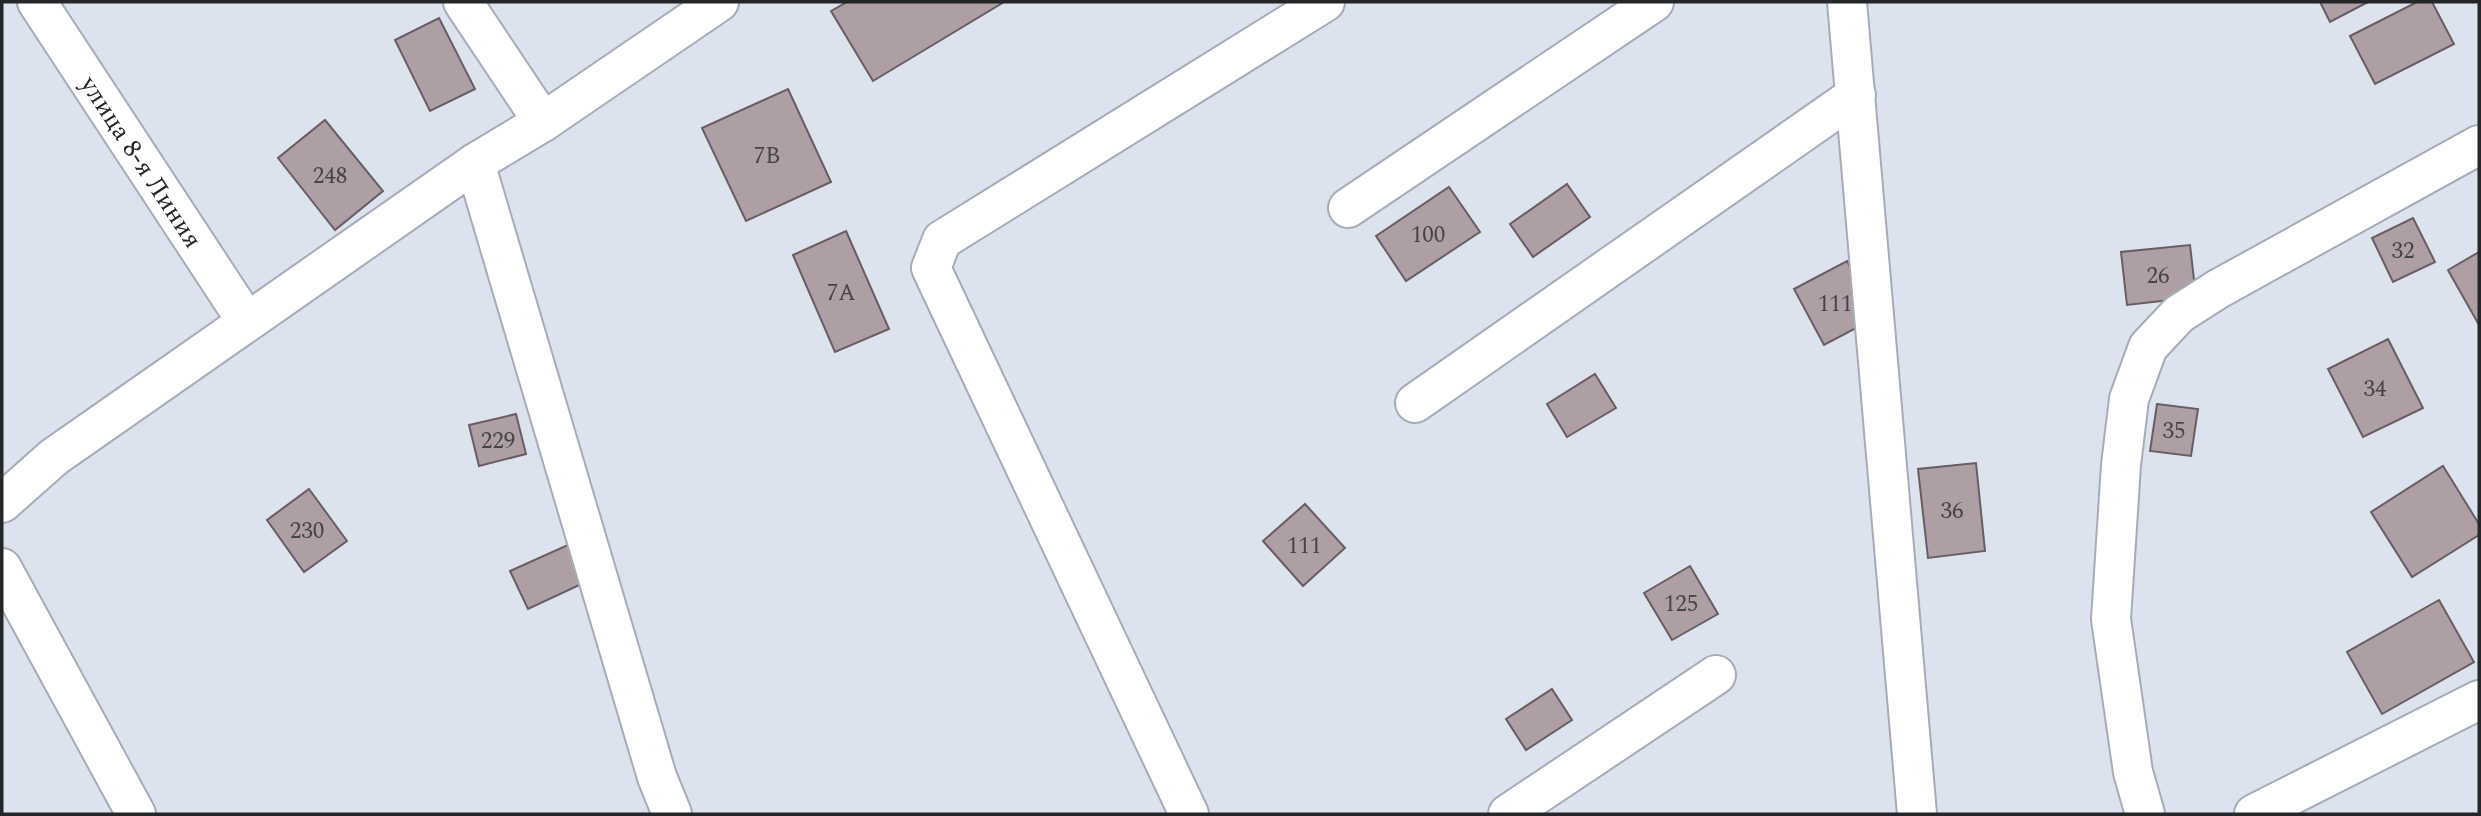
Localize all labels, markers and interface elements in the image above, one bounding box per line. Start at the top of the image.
street label: улица 8-я Линия [69,67,212,256]
house number: 7В [754,139,780,174]
house number: 248 [313,159,347,194]
house number: 100 [1411,218,1445,253]
house number: 32 [2392,234,2415,269]
house number: 26 [2147,259,2170,294]
house number: 7А [827,276,855,311]
house number: 111 [1818,287,1852,322]
house number: 34 [2364,372,2387,407]
house number: 35 [2163,414,2186,449]
house number: 229 [481,424,515,459]
house number: 36 [1941,494,1964,529]
house number: 230 [290,514,324,549]
house number: 111 [1287,529,1321,564]
house number: 125 [1664,587,1698,622]

